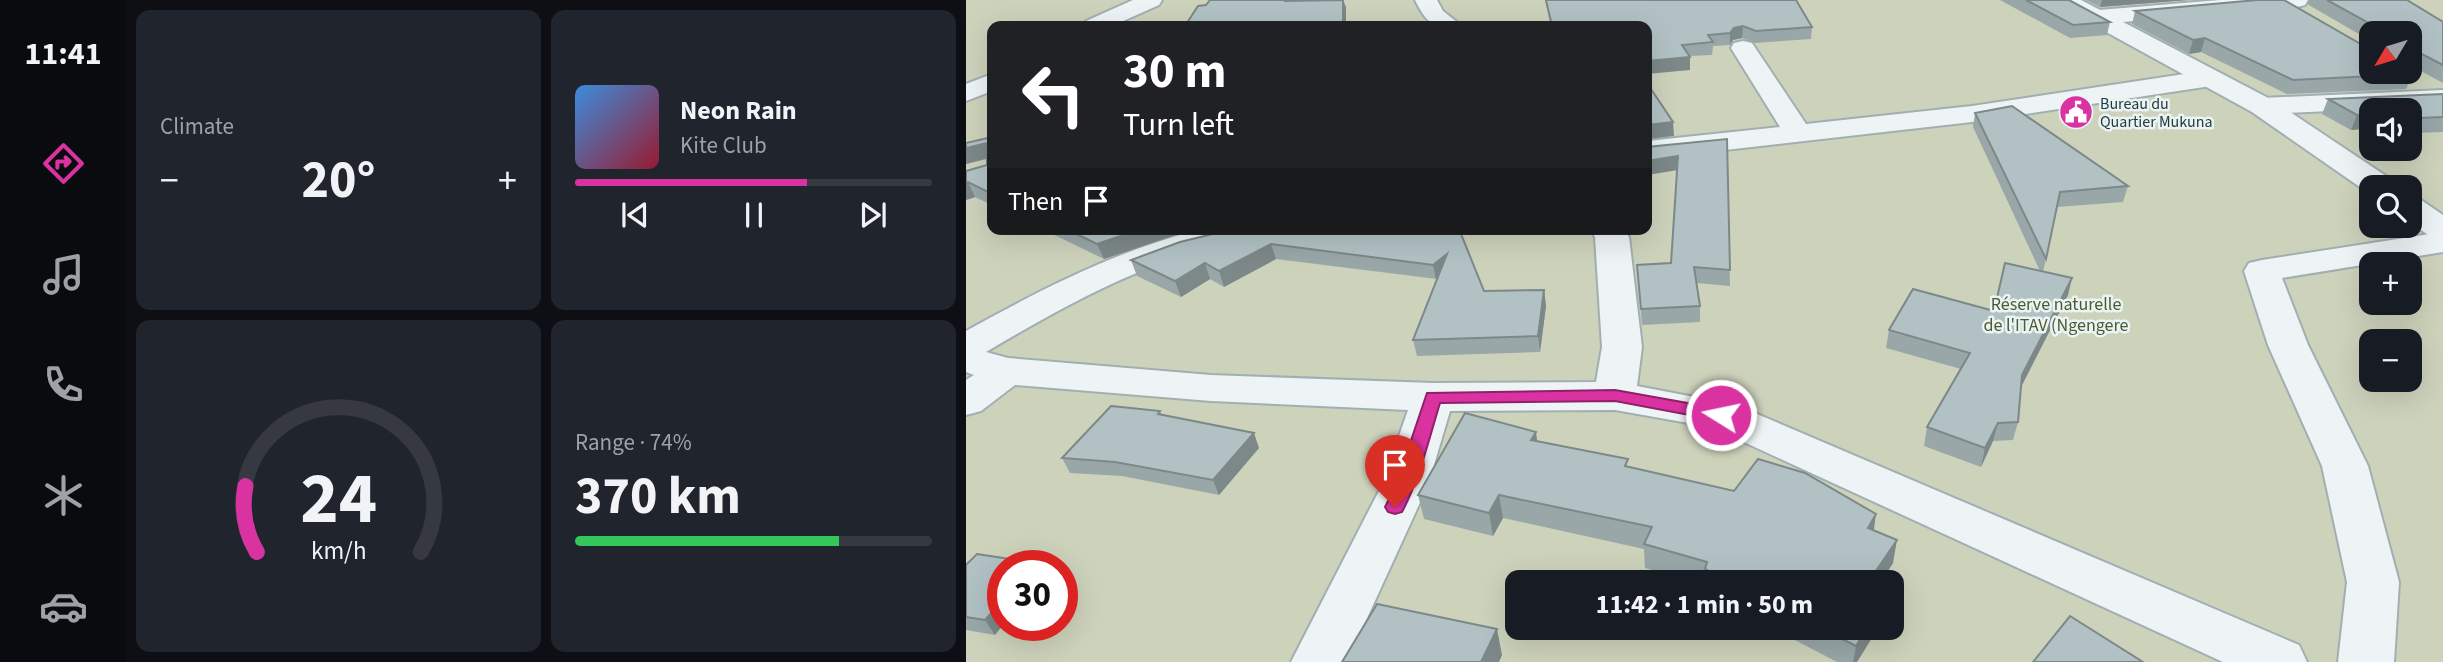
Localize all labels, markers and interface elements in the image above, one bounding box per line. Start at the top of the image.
north arrow [2359,21,2422,84]
map controls [2359,21,2422,392]
text: 11:41 [24,31,102,77]
text: 30 m [1123,37,1227,107]
icon: left [1008,49,1099,140]
text: Neon Rain [680,92,797,129]
public building icon: Bureau du Quartier Mukuna [2057,93,2095,131]
place label: Bureau du Quartier Mukuna [2100,93,2213,133]
button: sound [2359,98,2422,161]
text: Turn left [1123,102,1234,148]
text: Climate [160,110,234,143]
text: Kite Club [680,129,767,162]
icon: directions [39,139,88,188]
text: 20° [302,144,375,218]
text: − [160,154,179,208]
text: + [498,154,517,208]
button: search [2359,175,2422,238]
icon: arrive [1077,182,1115,220]
text: Then [1008,183,1063,220]
icon: previous [616,196,654,234]
icon: pause [735,196,773,234]
icon: next [854,196,892,234]
icon: music [39,250,88,299]
button: + [2359,252,2422,315]
park label: Réserve naturelle de l'ITAV (Ngengere [1983,292,2129,338]
button: − [2359,329,2422,392]
icon: phone [39,360,88,409]
position arrow [1684,378,1758,452]
text: Range · 74% [575,426,692,459]
pin [1365,435,1425,507]
icon: arrive [1376,446,1414,484]
text: 24 [300,447,377,551]
text: 370 km [575,460,741,534]
icon: climate [39,471,88,520]
text: km/h [311,533,366,569]
speed limit sign: 30 [987,550,1078,641]
icon: car [39,582,88,631]
text: 11:42 · 1 min · 50 m [1596,586,1813,623]

